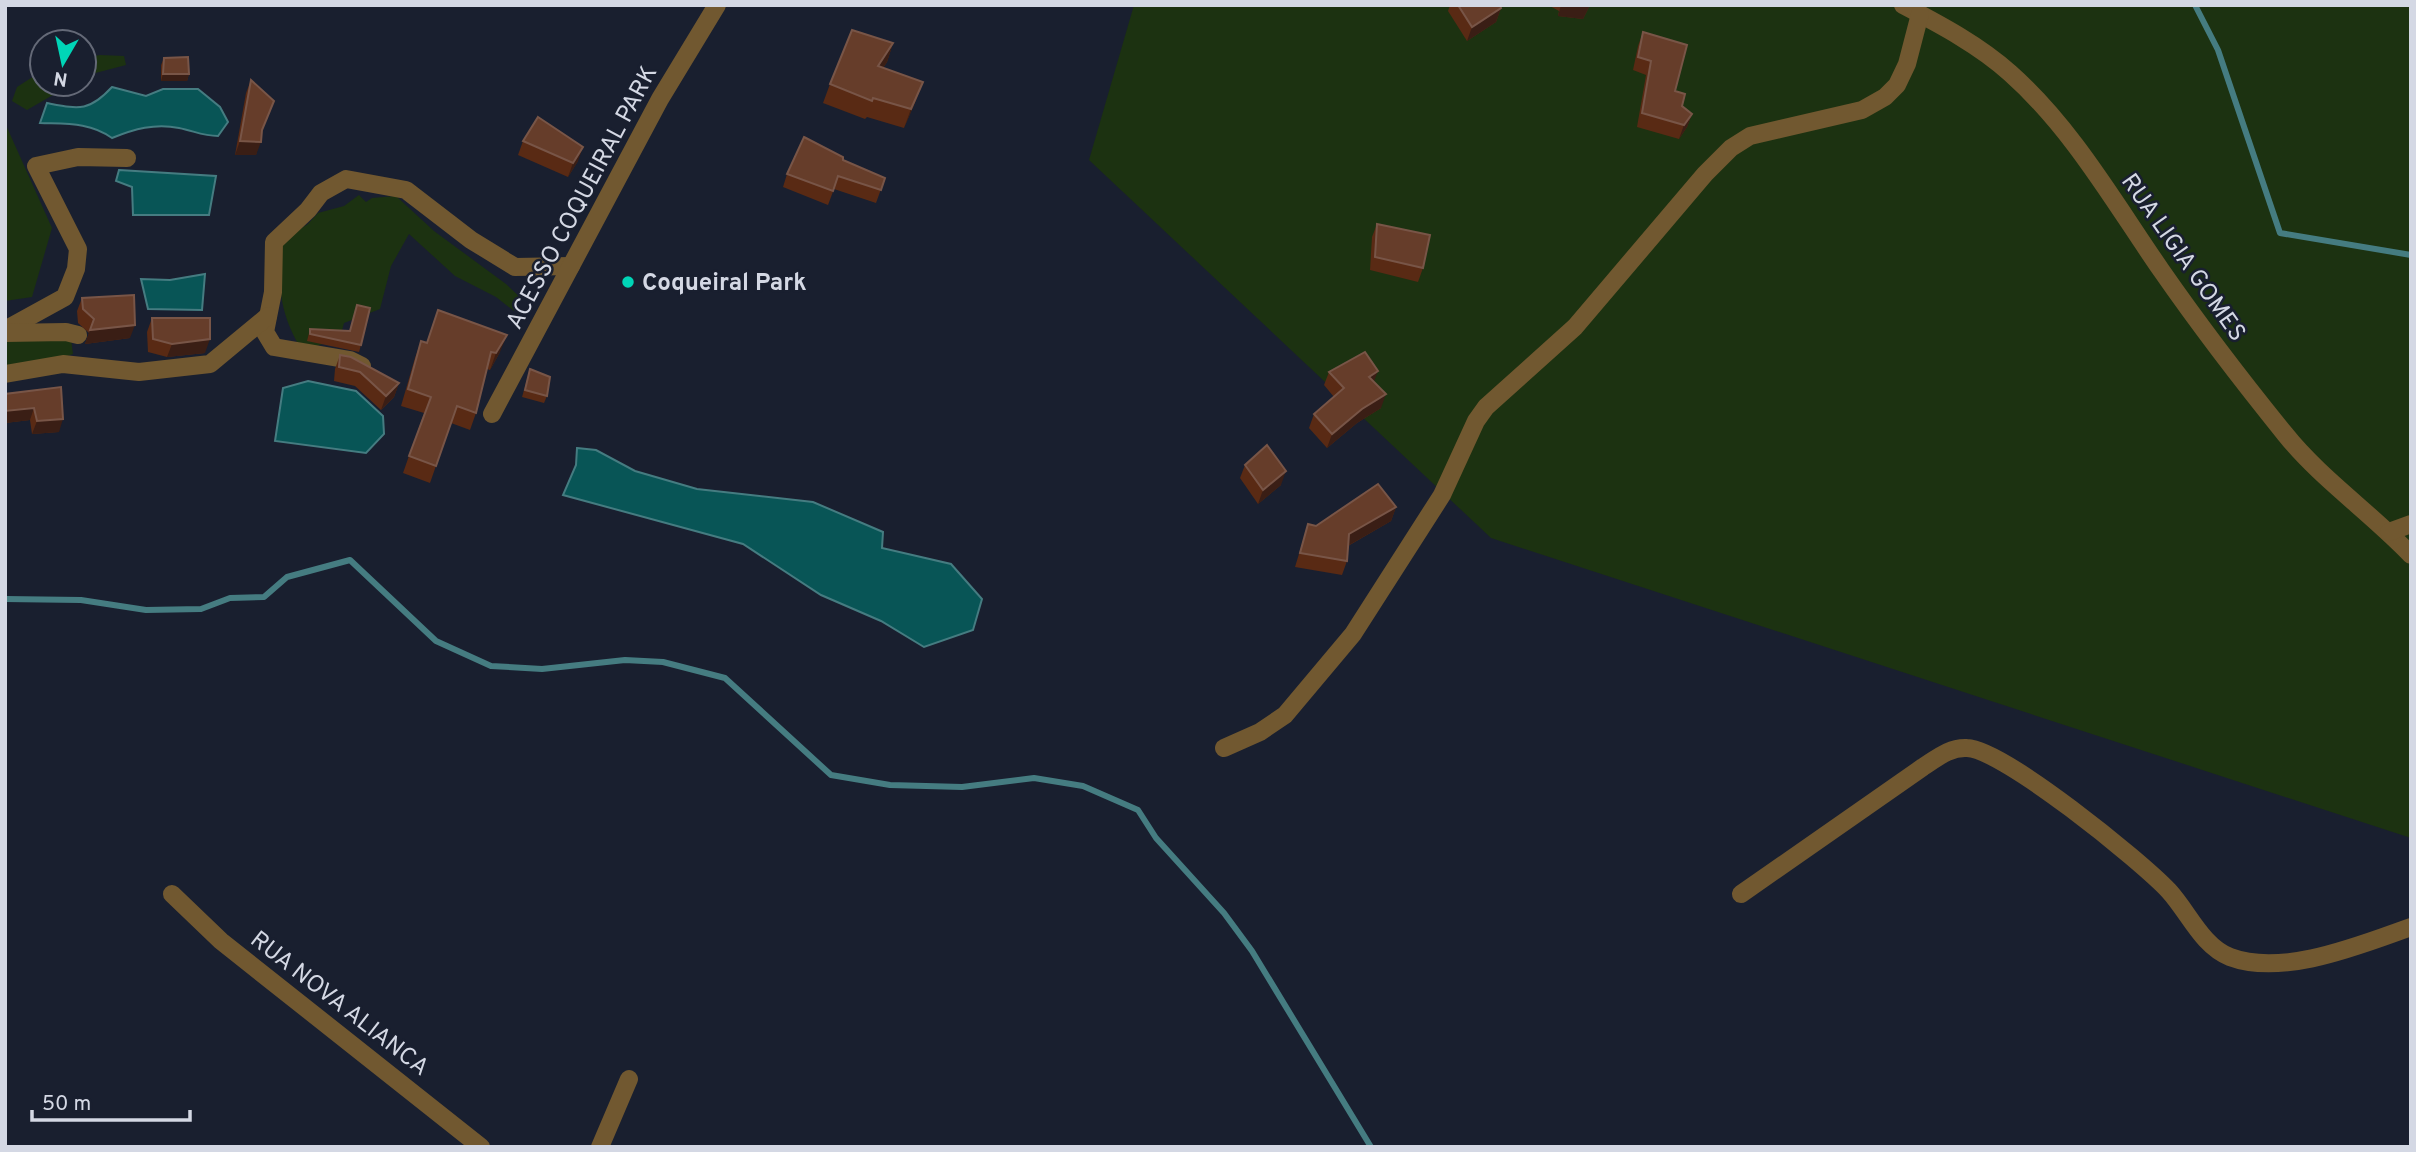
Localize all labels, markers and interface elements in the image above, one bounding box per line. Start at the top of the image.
north arrow [28,28,98,98]
street label: ACESSO COQUEIRAL PARK [500,61,665,335]
text: N [52,65,69,91]
street label: RUA LIGIA GOMES [2113,168,2251,348]
place label: Coqueiral Park [642,269,807,299]
marker: Coqueiral Park [620,274,636,290]
street label: RUA NOVA ALIANCA [243,925,434,1084]
scale bar [32,1078,189,1122]
text: 50 m [42,1091,91,1118]

